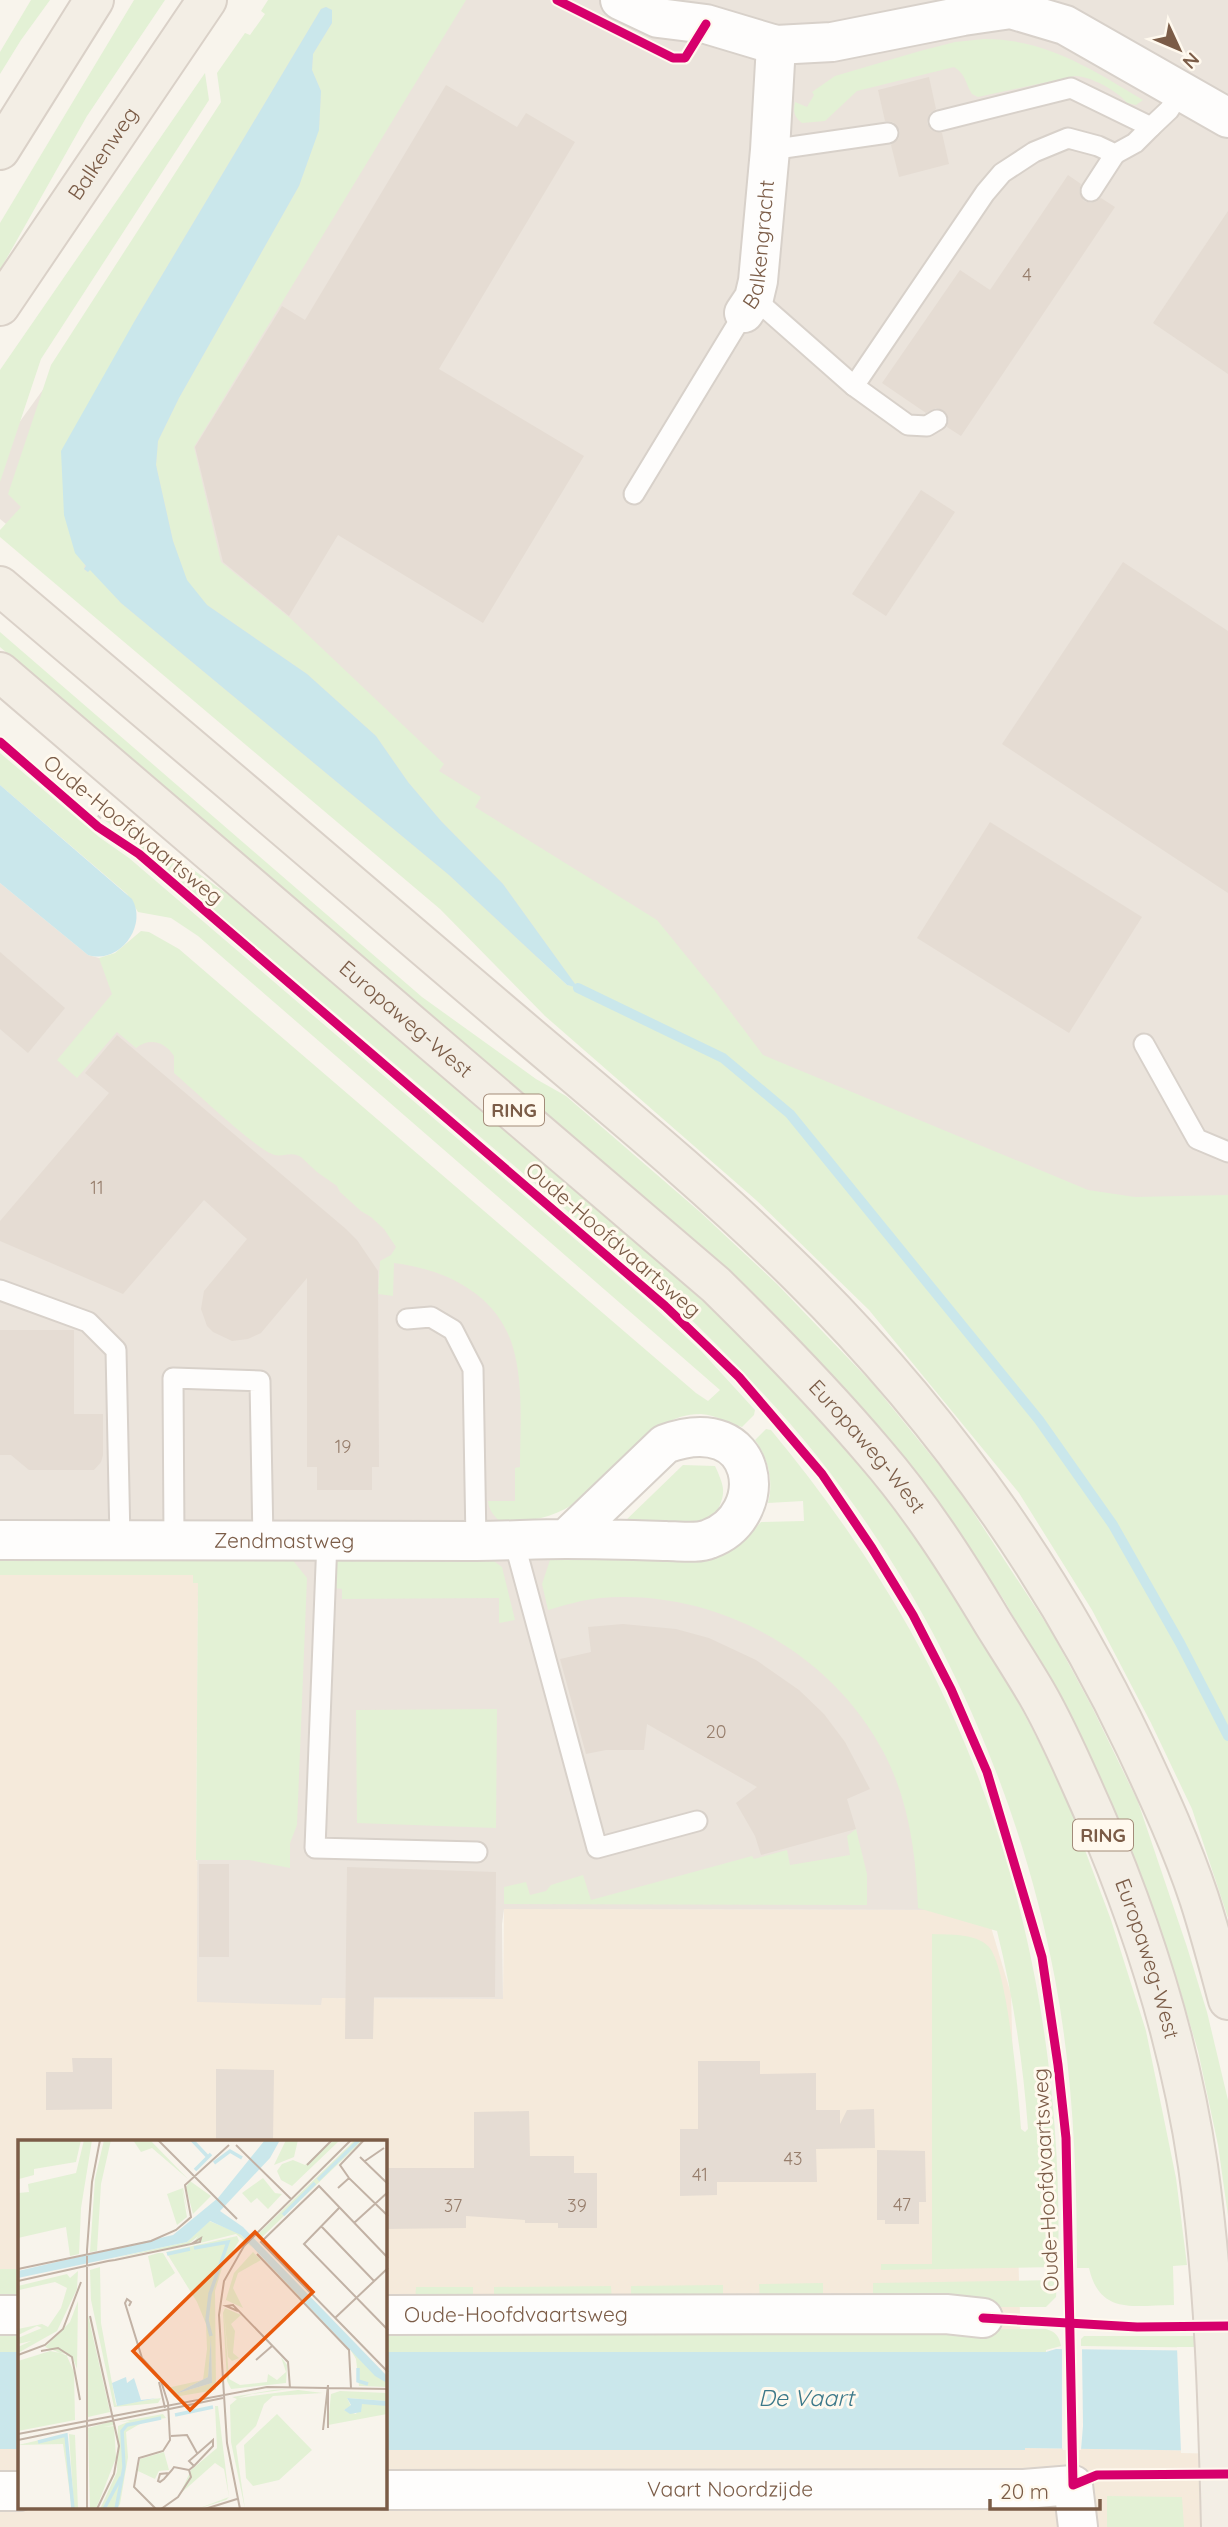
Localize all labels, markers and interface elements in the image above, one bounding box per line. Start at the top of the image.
north arrow [1144,14,1214,84]
text: N [1178,47,1205,74]
street label: Balkenweg [62,102,143,205]
street label: Balkengracht [736,179,779,314]
house number: 4 [1022,263,1032,286]
street label: Oude-Hoofdvaartsweg [39,749,229,910]
street label: Europaweg-West [334,954,478,1083]
road number: RING [484,1094,544,1126]
street label: Oude-Hoofdvaartsweg [521,1156,707,1322]
house number: 11 [90,1176,104,1199]
street label: Europaweg-West [804,1374,932,1518]
house number: 19 [335,1435,351,1458]
street label: Zendmastweg [214,1527,354,1553]
house number: 20 [706,1720,726,1743]
road number: RING [1073,1820,1133,1851]
street label: Europaweg-West [1110,1874,1186,2041]
street label: Oude-Hoofdvaartsweg [1026,2068,1064,2292]
inset map [18,2140,387,2510]
house number: 43 [784,2147,802,2170]
house number: 41 [692,2163,708,2186]
house number: 47 [893,2193,911,2216]
house number: 37 [444,2194,462,2217]
house number: 39 [567,2194,587,2217]
street label: Oude-Hoofdvaartsweg [404,2301,628,2327]
water label: De Vaart [758,2383,856,2412]
scale bar [990,2468,1100,2512]
street label: Vaart Noordzijde [647,2475,813,2502]
text: 20 m [1000,2478,1049,2504]

